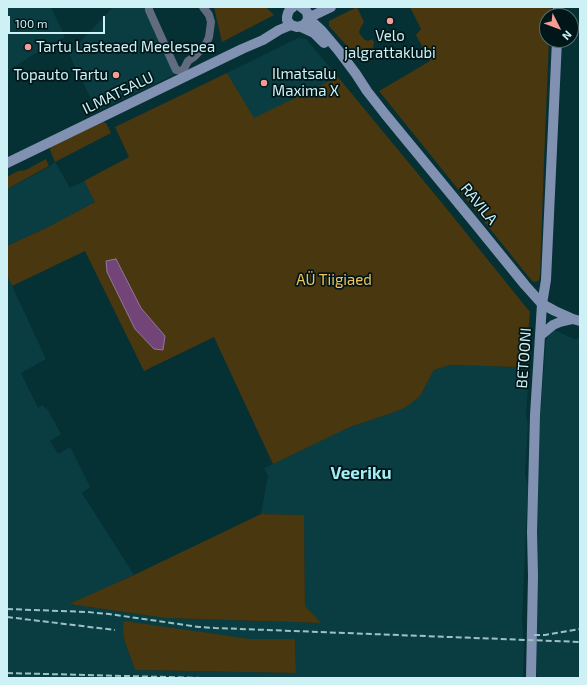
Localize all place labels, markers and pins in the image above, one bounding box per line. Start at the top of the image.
marker: Velo jalgrattaklubi [385,16,395,26]
place label: Velo jalgrattaklubi [344,27,436,62]
place label: Tartu Lasteaed Meelespea [36,38,215,56]
marker: Tartu Lasteaed Meelespea [23,42,33,52]
place label: Ilmatsalu Maxima X [272,65,339,100]
place label: Topauto Tartu [14,66,108,84]
marker: Topauto Tartu [111,70,121,80]
marker: Ilmatsalu Maxima X [259,78,269,88]

